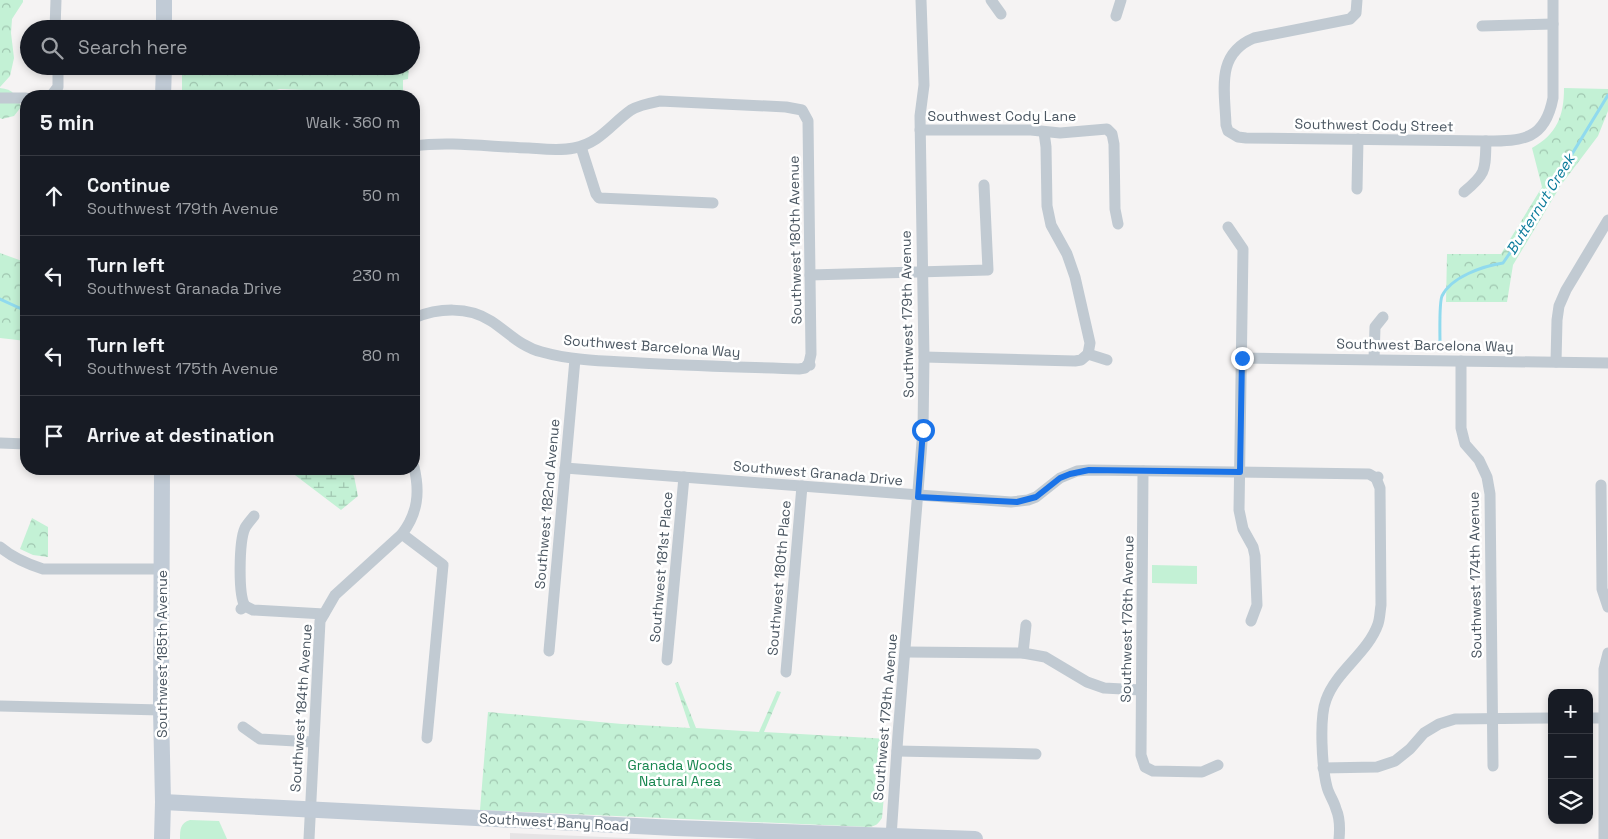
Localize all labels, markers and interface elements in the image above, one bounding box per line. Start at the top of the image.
search box [20,20,420,75]
icon: search [38,34,66,62]
text: Search here [78,35,188,60]
street label: Southwest Cody Lane [928,107,1076,125]
text: 5 min [40,109,94,136]
text: Walk · 360 m [306,112,400,133]
street label: Southwest Cody Street [1294,115,1454,135]
water label: Butternut Creek [1501,148,1580,258]
street label: Southwest 180th Avenue [785,155,805,325]
text: Continue [87,173,170,198]
icon: ahead [40,182,68,210]
text: 50 m [362,185,400,206]
text: Southwest 179th Avenue [87,198,279,219]
street label: Southwest 179th Avenue [897,230,917,398]
text: Turn left [87,253,165,278]
icon: left [40,262,68,290]
text: 230 m [353,265,400,286]
text: Southwest Granada Drive [87,278,282,299]
street label: Southwest Barcelona Way [563,331,741,361]
text: Turn left [87,333,165,358]
street label: Southwest Barcelona Way [1336,334,1514,356]
icon: left [40,342,68,370]
text: 80 m [362,345,400,366]
route end [1231,347,1254,370]
text: Southwest 175th Avenue [87,358,278,379]
street label: Southwest 182nd Avenue [531,418,563,590]
route start [912,419,935,442]
icon: arrive [40,422,68,450]
text: Arrive at destination [87,423,275,448]
street label: Southwest Granada Drive [732,457,904,489]
street label: Southwest 181st Place [645,491,677,643]
street label: Southwest 174th Avenue [1465,491,1485,659]
street label: Southwest 180th Place [763,500,795,656]
street label: Southwest 176th Avenue [1117,535,1137,703]
street label: Southwest 185th Avenue [153,570,171,738]
street label: Southwest 184th Avenue [286,623,316,793]
street label: Southwest 179th Avenue [869,633,901,801]
map controls [1548,689,1593,824]
button: + [1548,689,1593,734]
button: − [1548,734,1593,779]
park label: Granada Woods Natural Area [627,756,733,790]
button: layers [1548,779,1593,824]
street label: Southwest Bany Road [479,809,629,835]

